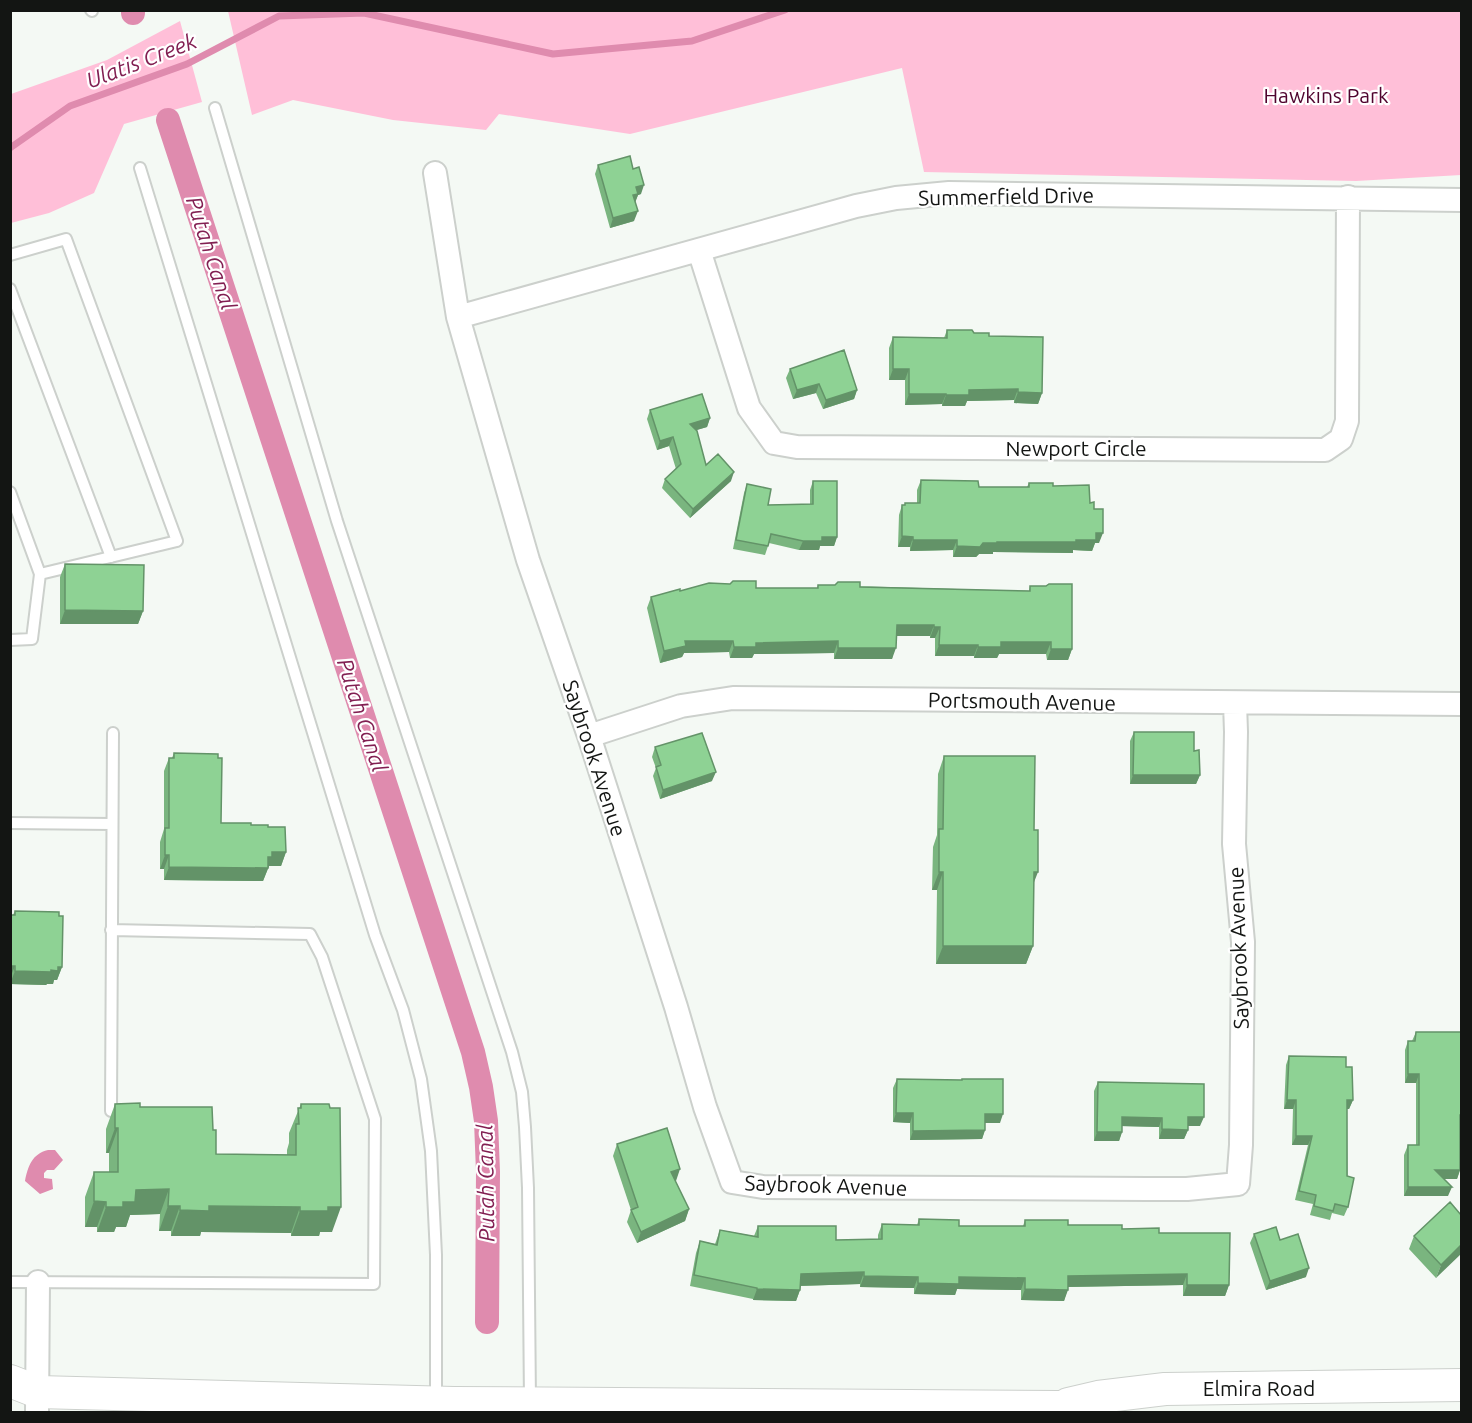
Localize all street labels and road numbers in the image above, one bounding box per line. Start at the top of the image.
street label: Summerfield Drive [918,182,1094,210]
street label: Newport Circle [1005,436,1147,460]
street label: Saybrook Avenue [558,677,632,839]
street label: Portsmouth Avenue [928,687,1116,715]
street label: Saybrook Avenue [1223,866,1253,1030]
street label: Saybrook Avenue [744,1170,908,1200]
street label: Elmira Road [1203,1376,1315,1400]

